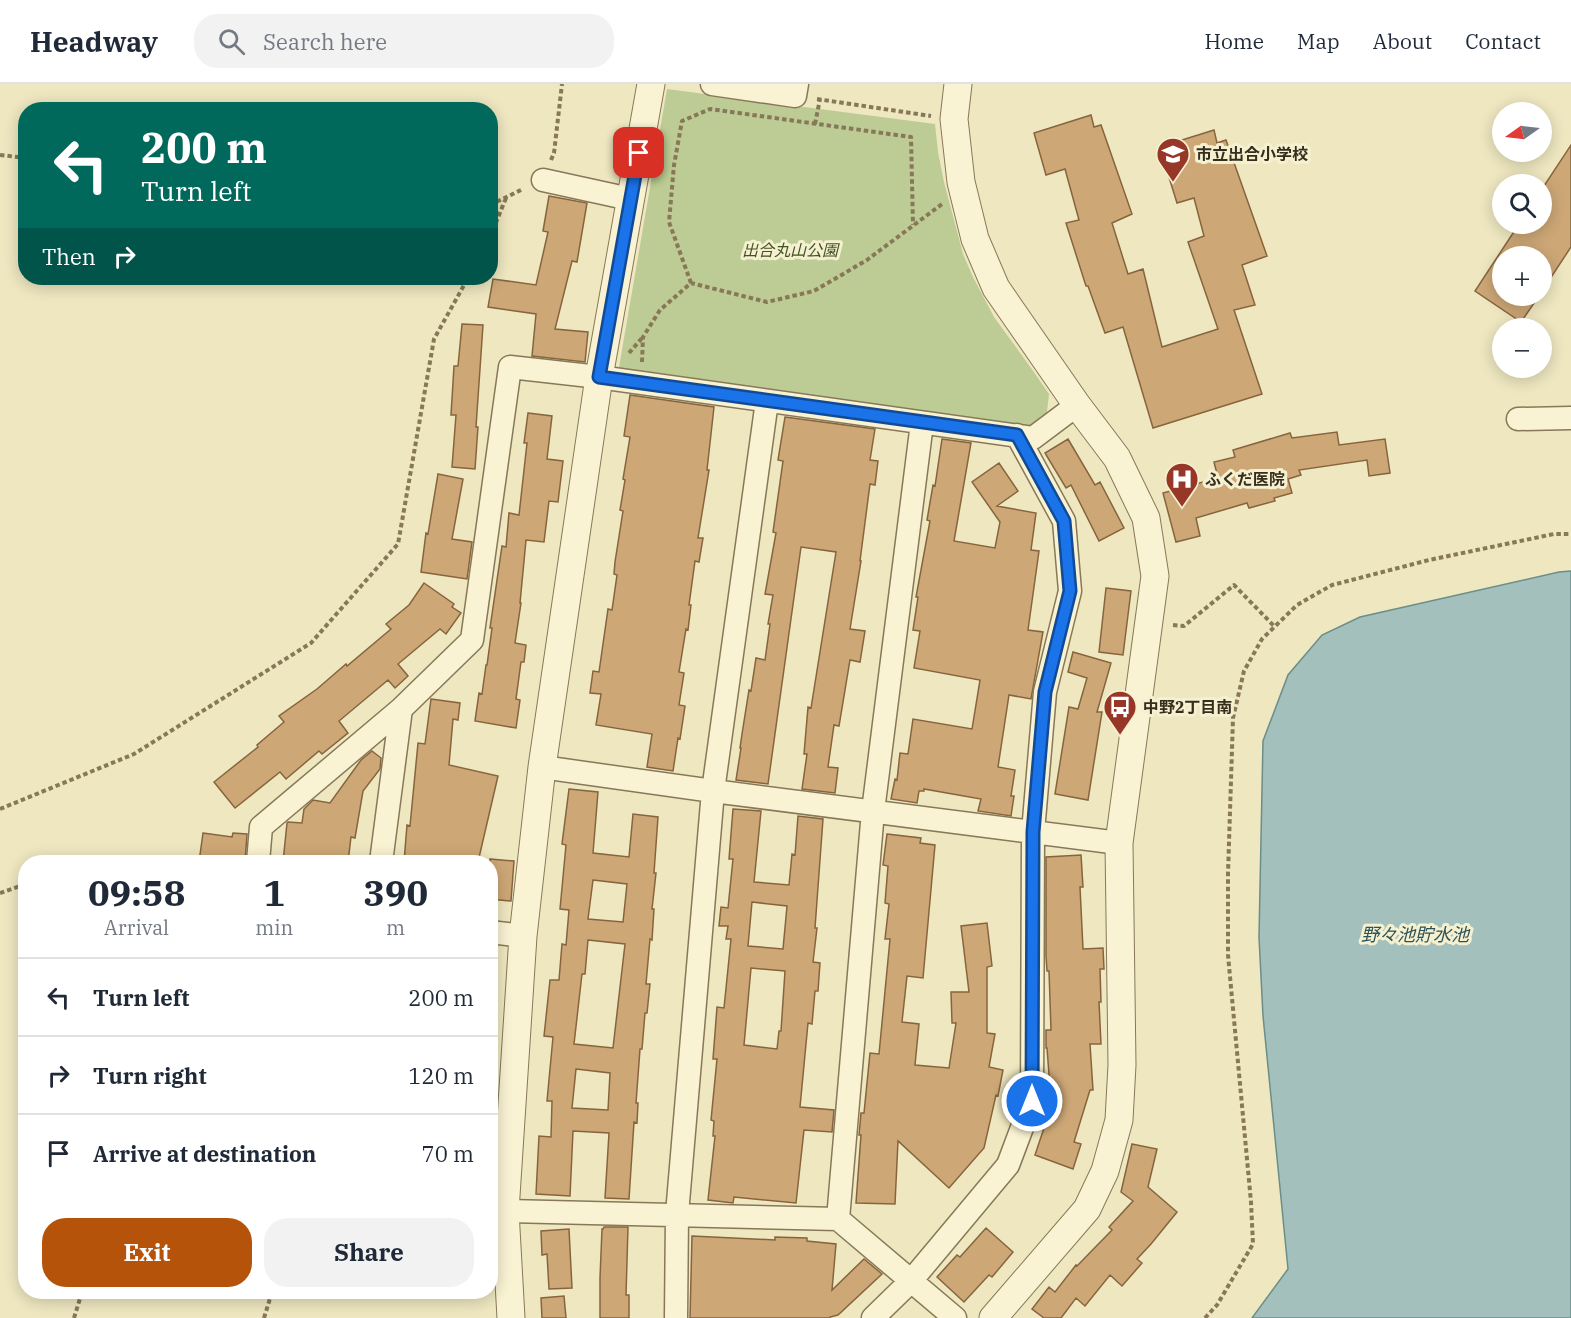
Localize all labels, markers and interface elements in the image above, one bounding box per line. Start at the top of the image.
search box [194,14,614,68]
text: Headway [30,23,158,60]
icon: search [215,25,248,58]
text: Search here [263,27,387,56]
text: Home [1204,27,1264,55]
text: Map [1297,27,1340,55]
text: About [1373,27,1432,55]
text: Contact [1465,27,1541,55]
north arrow [1492,102,1552,162]
map controls [1492,102,1552,378]
text: 200 m [141,120,267,175]
icon: left [42,126,120,204]
pin [613,127,664,178]
icon: arrive [622,136,655,169]
school or university icon: 市立出合小学校 [1155,136,1191,183]
place label: 市立出合小学校 [1196,144,1308,164]
text: Turn left [141,173,252,208]
button: search [1492,174,1552,234]
icon: right [108,240,141,273]
park label: 出合丸山公園 [742,240,840,260]
text: Then [42,242,96,271]
button: + [1492,246,1552,306]
button: − [1492,318,1552,378]
hospital icon: ふくだ医院 [1164,461,1200,508]
place label: ふくだ医院 [1205,469,1285,489]
bus stop icon: 中野2丁目南 [1102,689,1138,736]
place label: 中野2丁目南 [1143,697,1233,717]
text: 09:58 [88,869,185,916]
text: 1 [263,869,285,916]
text: 390 [363,869,428,916]
text: Arrival [104,914,169,941]
text: min [255,914,293,941]
text: m [386,914,405,941]
water label: 野々池貯水池 [1361,923,1471,946]
icon: left [42,981,75,1014]
text: Turn left [93,983,189,1012]
text: 200 m [408,983,474,1012]
icon: right [42,1059,75,1092]
text: Turn right [93,1061,207,1090]
text: 120 m [408,1061,474,1090]
position arrow [1000,1069,1064,1133]
icon: arrive [42,1137,75,1170]
text: Arrive at destination [93,1139,316,1168]
text: 70 m [422,1139,474,1168]
button: Exit [42,1218,252,1287]
button: Share [264,1218,474,1287]

